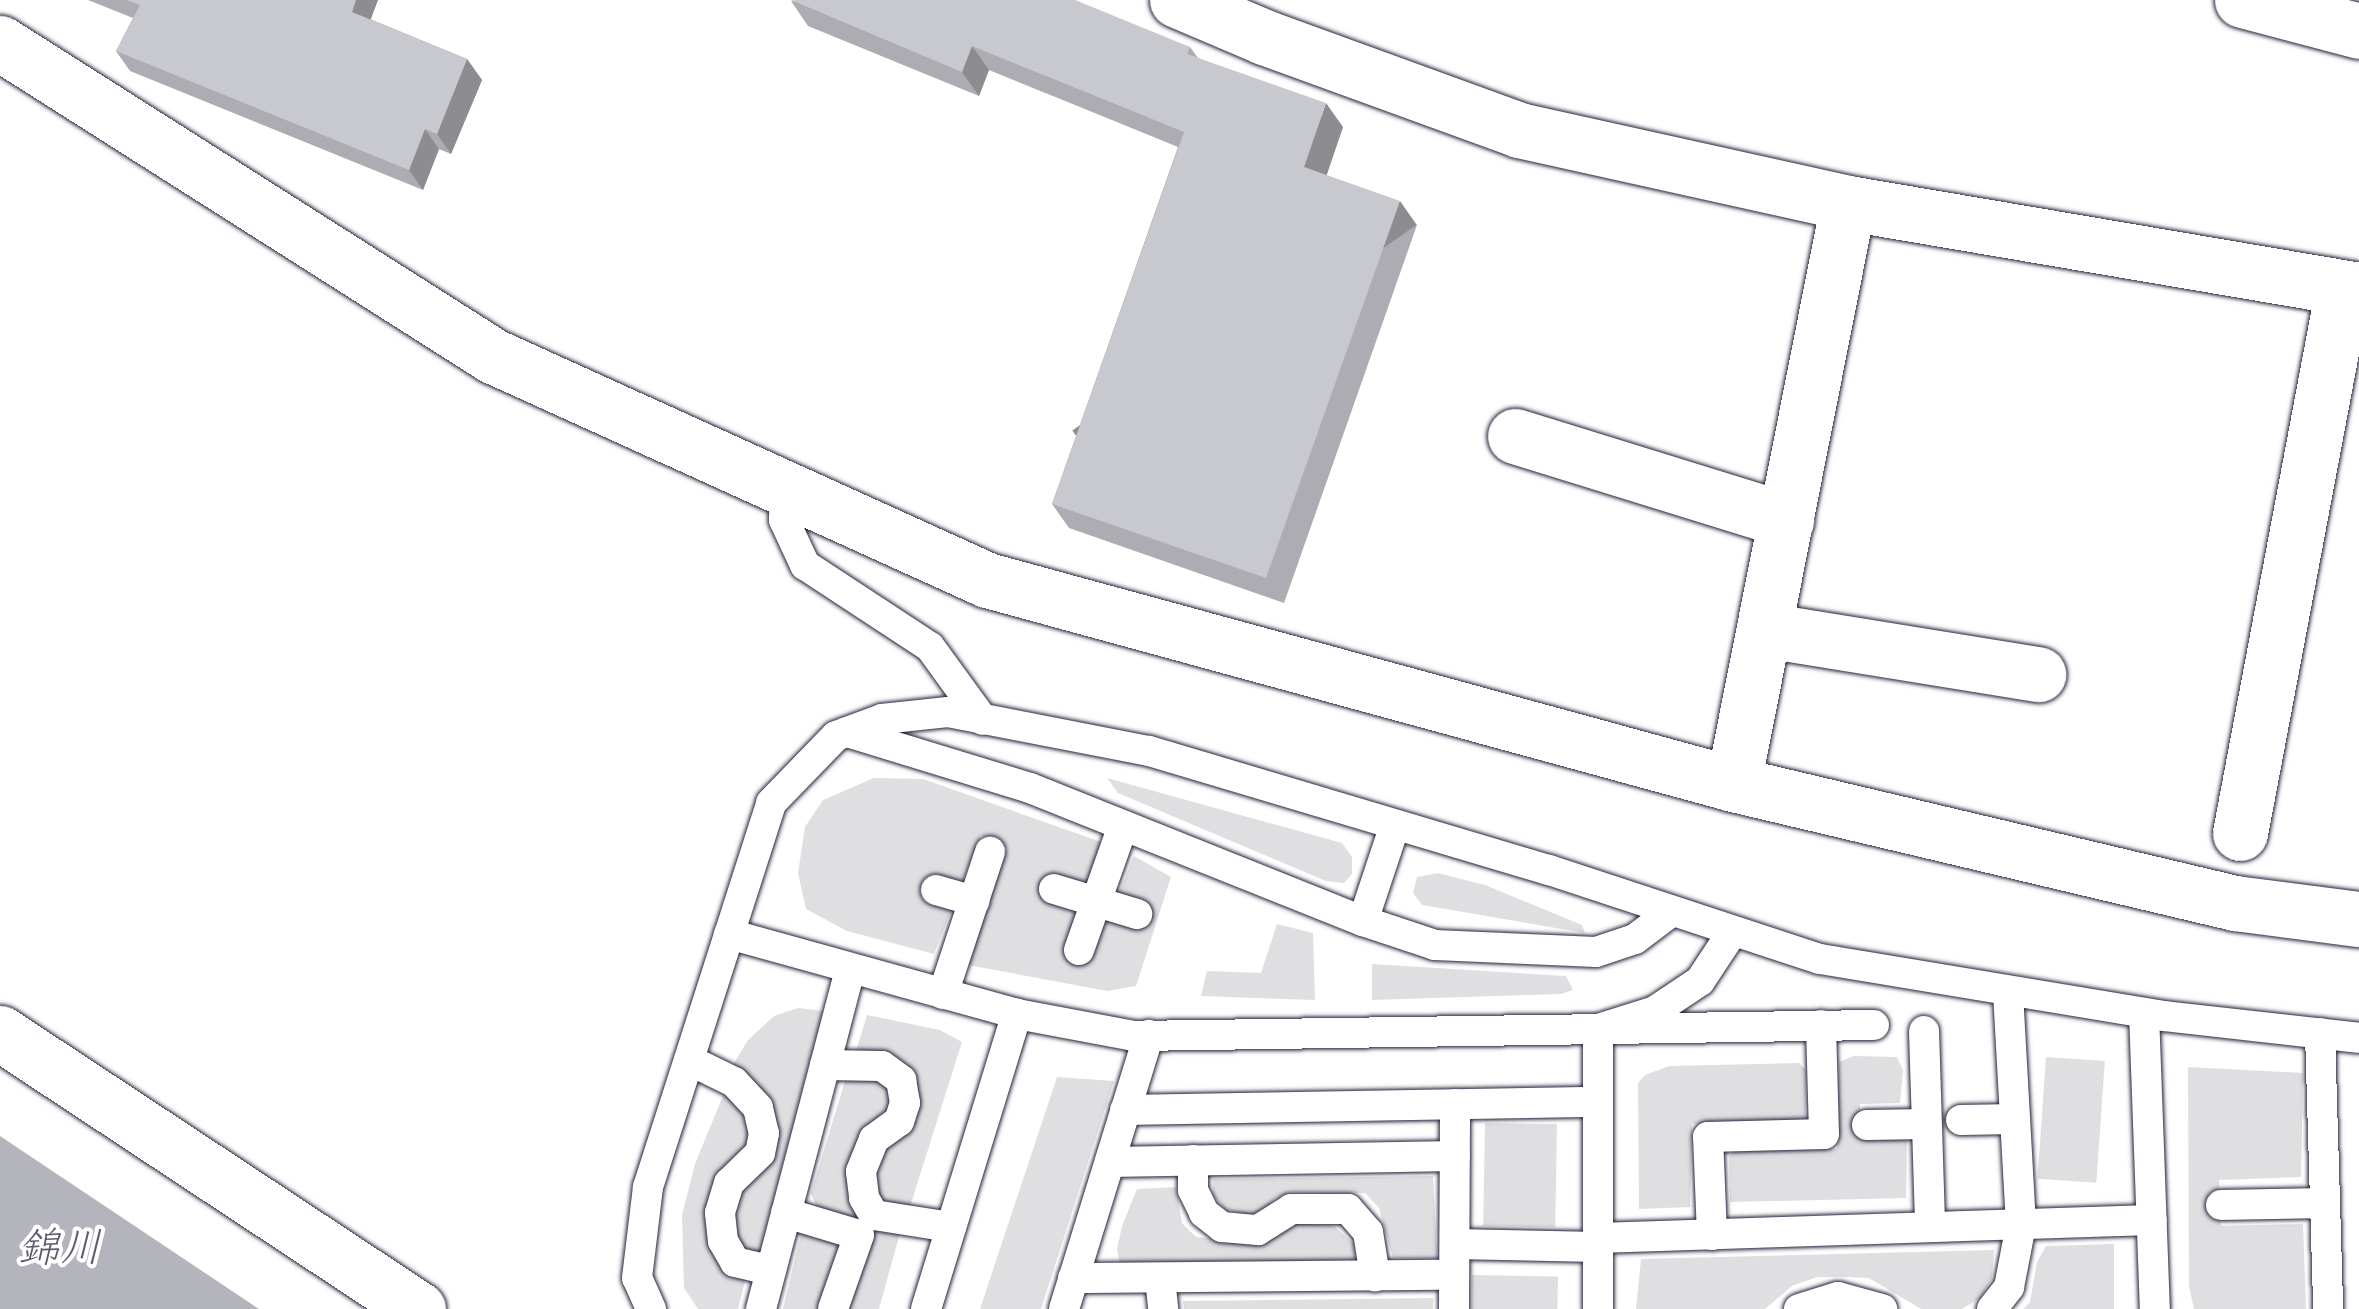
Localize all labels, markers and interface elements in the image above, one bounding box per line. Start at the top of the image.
water label: 錦川 [18,1223,102,1273]

